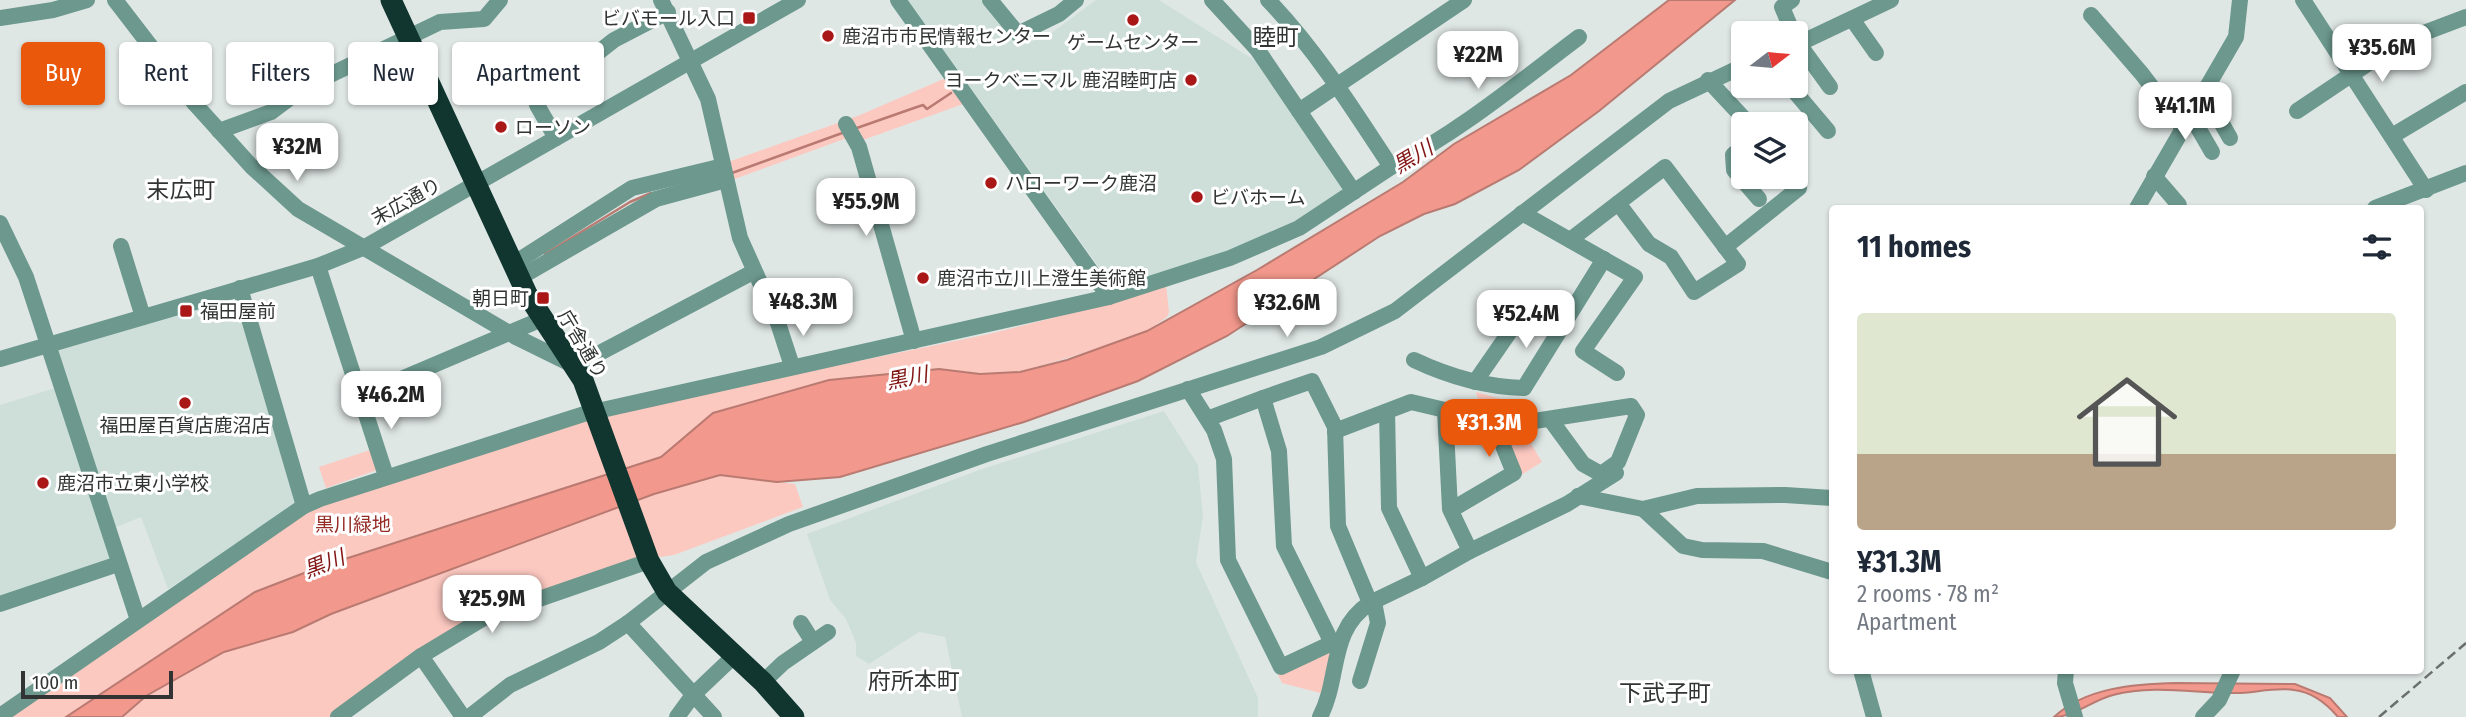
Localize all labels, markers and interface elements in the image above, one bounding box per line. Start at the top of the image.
place label: ビバモール入口 [602,7,735,30]
marker: ビバモール入口 [741,10,757,26]
marker: ゲームセンター [1125,12,1141,28]
north arrow [1731,21,1808,98]
map controls [1731,21,1808,189]
district label: 睦町 [1253,23,1299,51]
pin: ¥35.6M [2325,24,2439,84]
place label: 鹿沼市市民情報センター [842,25,1051,48]
marker: 鹿沼市市民情報センター [820,28,836,44]
place label: ゲームセンター [1067,31,1199,54]
pin: ¥22M [1437,32,1519,91]
text: ¥35.6M [2348,33,2416,61]
text: ¥22M [1453,40,1503,68]
chip: Buy [21,42,105,105]
chip: Rent [119,42,212,105]
chip: Filters [226,42,334,105]
chip: New [348,42,438,105]
chip: Apartment [452,42,604,105]
place label: ヨークベニマル 鹿沼睦町店 [945,69,1177,92]
marker: ヨークベニマル 鹿沼睦町店 [1183,72,1199,88]
pin: ¥41.1M [2128,82,2242,142]
text: ¥41.1M [2155,91,2215,119]
button: layers [1731,112,1808,189]
place label: ローソン [515,116,591,139]
marker: ローソン [493,119,509,135]
pin: ¥32M [256,124,338,183]
text: ¥32M [272,132,322,160]
water label: 黒川 [1388,134,1439,179]
place label: ハローワーク鹿沼 [1005,172,1157,195]
street label: 末広通り [367,173,445,230]
marker: ハローワーク鹿沼 [983,175,999,191]
district label: 末広町 [147,176,216,204]
pin: ¥55.9M [809,178,923,238]
place label: ビバホーム [1211,186,1305,209]
text: ¥55.9M [832,187,900,215]
marker: ビバホーム [1189,189,1205,205]
icon: filters [2358,228,2396,266]
text: 11 homes [1857,229,1971,265]
place label: 鹿沼市立川上澄生美術館 [937,267,1146,290]
marker: 鹿沼市立川上澄生美術館 [915,270,931,286]
pin: ¥48.3M [746,278,860,338]
pin: ¥32.6M [1230,280,1344,339]
place label: 朝日町 [472,287,529,310]
text: ¥48.3M [769,287,837,315]
text: ¥32.6M [1254,288,1320,316]
marker: 朝日町 [535,290,551,306]
pin: ¥52.4M [1469,290,1583,350]
text: ¥52.4M [1493,299,1559,327]
place label: 福田屋前 [200,300,276,323]
marker: 福田屋前 [178,303,194,319]
street label: 庁舎通り [553,306,612,383]
icon: home [2064,359,2190,485]
water label: 黒川 [884,361,932,395]
pin: ¥46.2M [334,372,448,431]
text: ¥46.2M [357,380,425,408]
marker: 福田屋百貨店鹿沼店 [177,395,193,411]
pin: ¥31.3M [1432,400,1546,459]
text: ¥31.3M [1457,408,1521,436]
place label: 福田屋百貨店鹿沼店 [99,414,271,437]
place label: 鹿沼市立東小学校 [57,472,209,495]
marker: 鹿沼市立東小学校 [35,475,51,491]
park label: 黒川緑地 [315,513,391,536]
water label: 黒川 [300,544,350,584]
text: ¥31.3M [1857,544,1942,580]
pin: ¥25.9M [435,576,549,635]
text: 2 rooms · 78 m² [1857,580,1999,608]
text: ¥25.9M [459,584,525,612]
text: Apartment [1857,608,1957,636]
district label: 府所本町 [868,667,960,695]
scale bar [21,668,173,700]
text: 100 m [32,671,78,694]
district label: 下武子町 [1619,679,1711,707]

